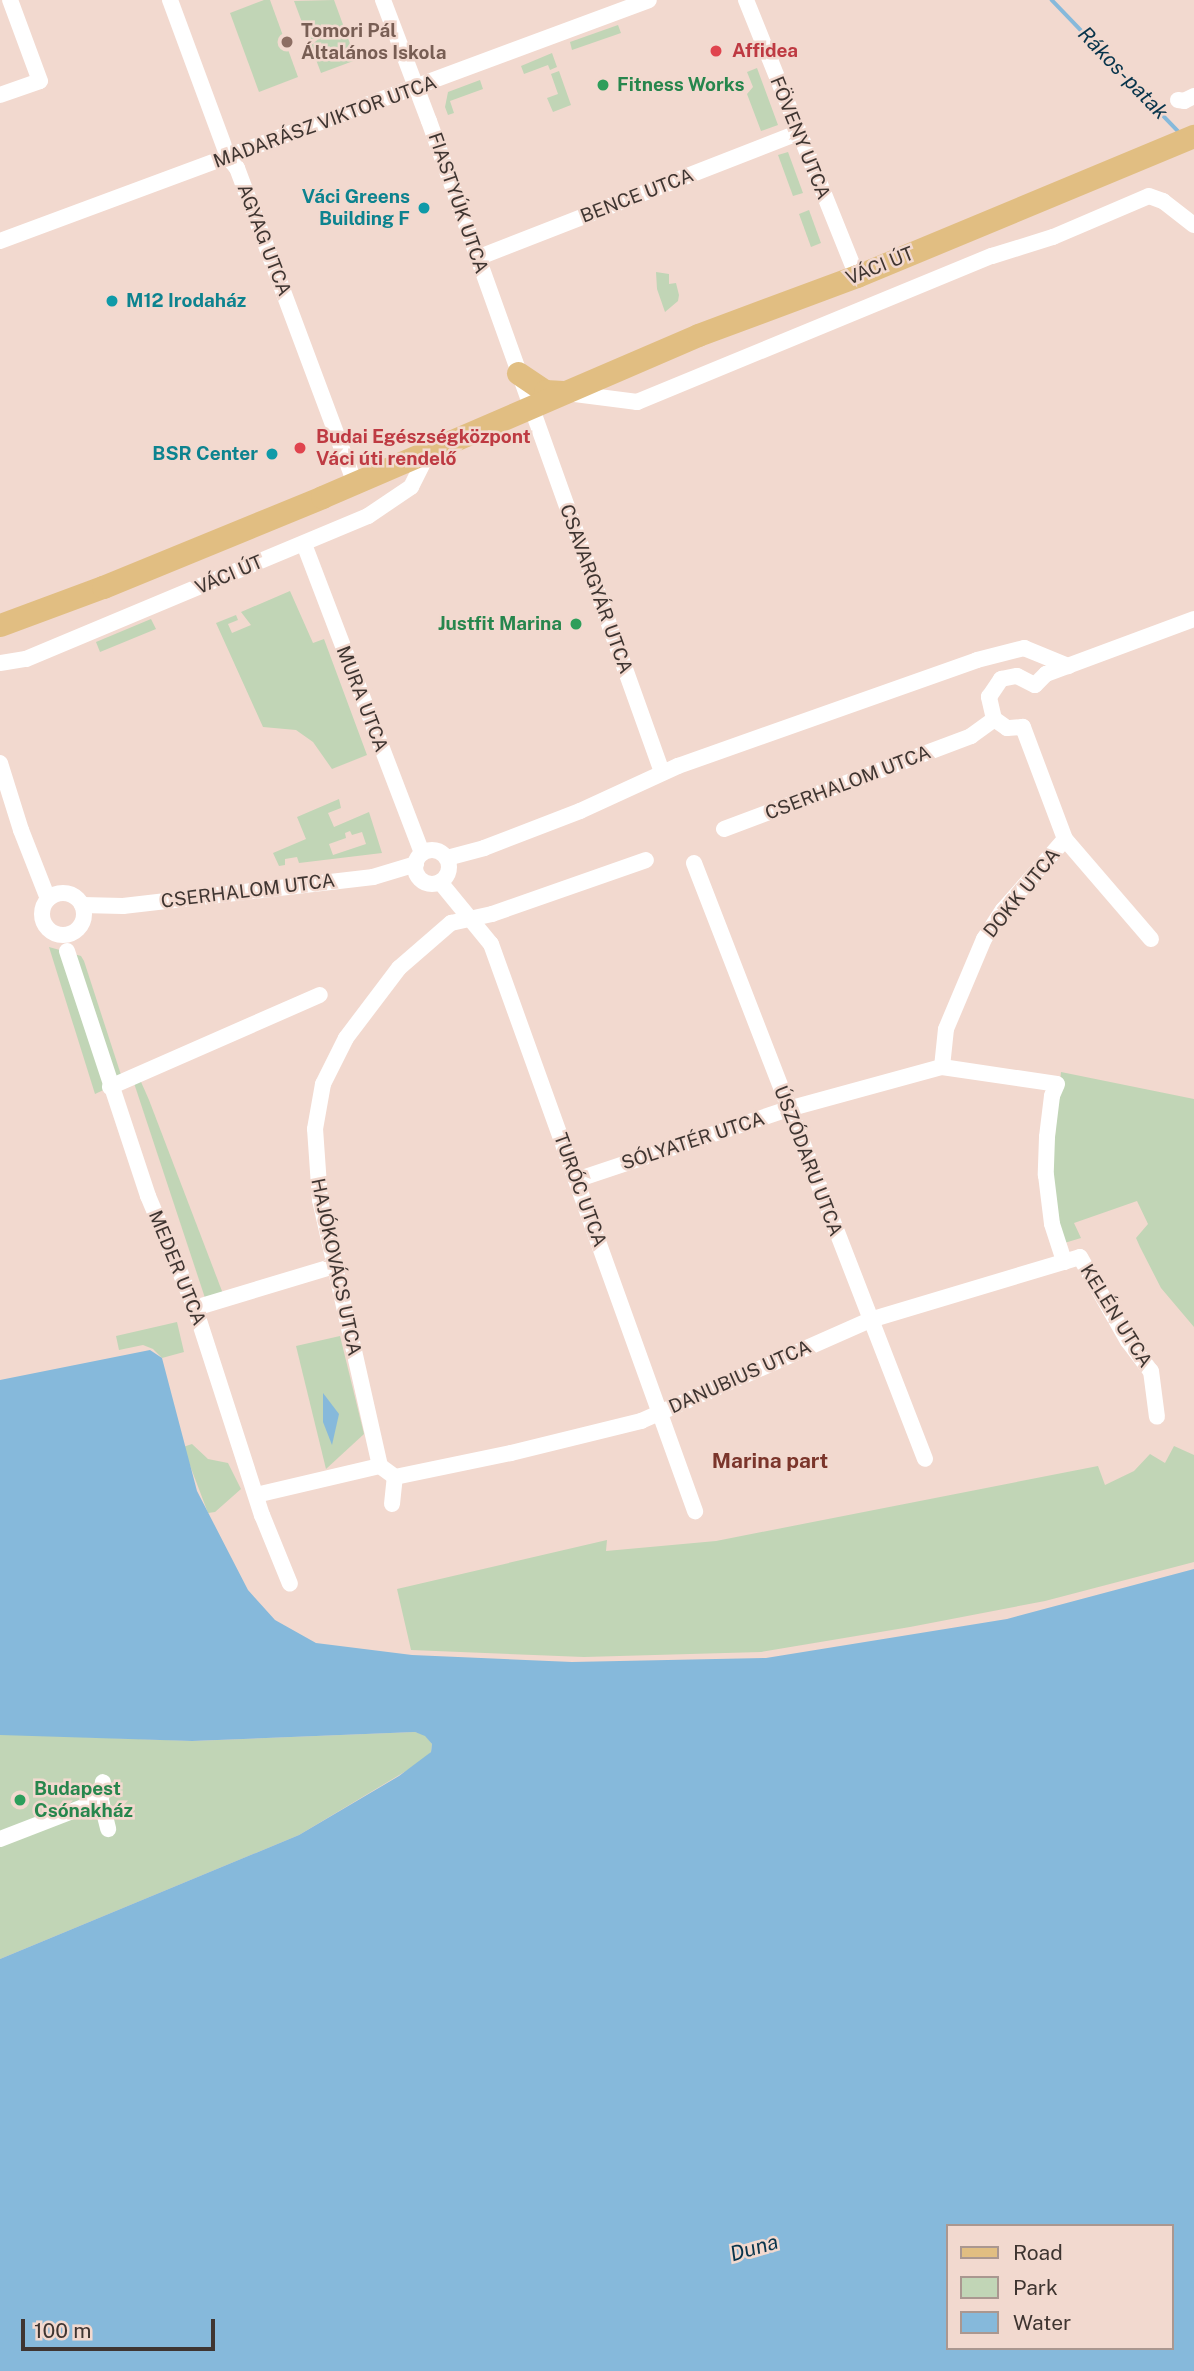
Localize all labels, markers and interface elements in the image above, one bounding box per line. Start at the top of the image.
place label: Tomori Pál Általános Iskola [301,20,447,64]
water label: Rákos-patak [1073,21,1173,125]
marker: Tomori Pál Általános Iskola [279,34,295,50]
place label: Affidea [732,40,798,62]
marker: Affidea [706,41,726,61]
street label: MADARÁSZ VIKTOR UTCA [210,71,440,173]
street label: FÖVENY UTCA [765,73,835,203]
place label: Fitness Works [617,74,745,96]
marker: Fitness Works [595,77,611,93]
street label: FIASTYÚK UTCA [423,129,493,277]
street label: BENCE UTCA [577,164,697,228]
street label: AGYAG UTCA [232,181,296,299]
place label: Váci Greens Building F [302,186,410,230]
marker: Váci Greens Building F [416,200,432,216]
street label: VÁCI ÚT [843,242,917,290]
place label: M12 Irodaház [126,290,246,312]
marker: M12 Irodaház [104,293,120,309]
place label: Budai Egészségközpont Váci úti rendelő [316,426,531,470]
marker: Budai Egészségközpont Váci úti rendelő [290,438,310,458]
place label: BSR Center [152,443,258,465]
marker: BSR Center [264,446,280,462]
street label: CSAVARGYÁR UTCA [555,501,637,677]
street label: VÁCI ÚT [192,551,266,599]
place label: Justfit Marina [438,613,562,635]
marker: Justfit Marina [568,616,584,632]
street label: MURA UTCA [331,643,393,755]
street label: CSERHALOM UTCA [762,741,934,825]
street label: DOKK UTCA [979,844,1065,942]
street label: CSERHALOM UTCA [160,869,336,913]
street label: ÚSZÓDARU UTCA [769,1083,847,1239]
street label: SÓLYATÉR UTCA [619,1107,767,1175]
street label: TURÓC UTCA [549,1130,611,1250]
street label: HAJÓKOVÁCS UTCA [306,1176,366,1358]
street label: MEDER UTCA [144,1207,210,1329]
street label: KELÉN UTCA [1075,1260,1157,1372]
street label: DANUBIUS UTCA [665,1335,815,1419]
district label: Marina part [712,1448,828,1474]
place label: Budapest Csónakház [34,1778,133,1822]
marker: Budapest Csónakház [12,1792,28,1808]
legend [946,2224,1173,2350]
water label: Duna [727,2229,781,2267]
text: Road [1013,2240,1063,2265]
text: Park [1013,2275,1058,2300]
scale bar [24,2304,219,2348]
text: Water [1013,2310,1071,2335]
text: 100 m [34,2318,91,2343]

